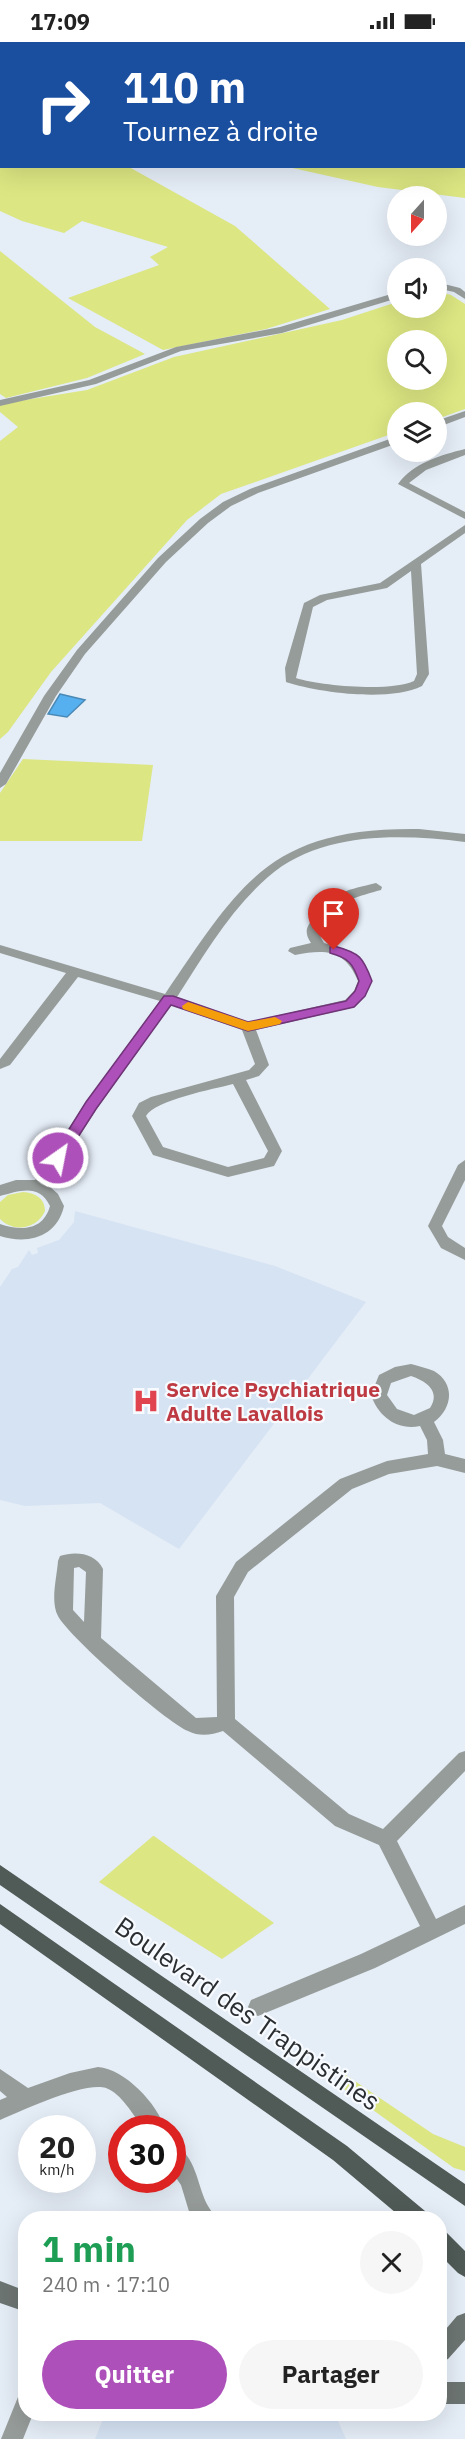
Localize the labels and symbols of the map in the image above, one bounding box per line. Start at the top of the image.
north arrow [387,186,447,246]
pin [308,888,359,950]
position arrow [26,1126,90,1190]
place label: Service Psychiatrique Adulte Lavallois [166,1375,380,1427]
hospital icon: Service Psychiatrique Adulte Lavallois [131,1386,161,1416]
street label: Boulevard des Trappistines [109,1908,387,2118]
speed limit sign: 30 [108,2115,186,2193]

